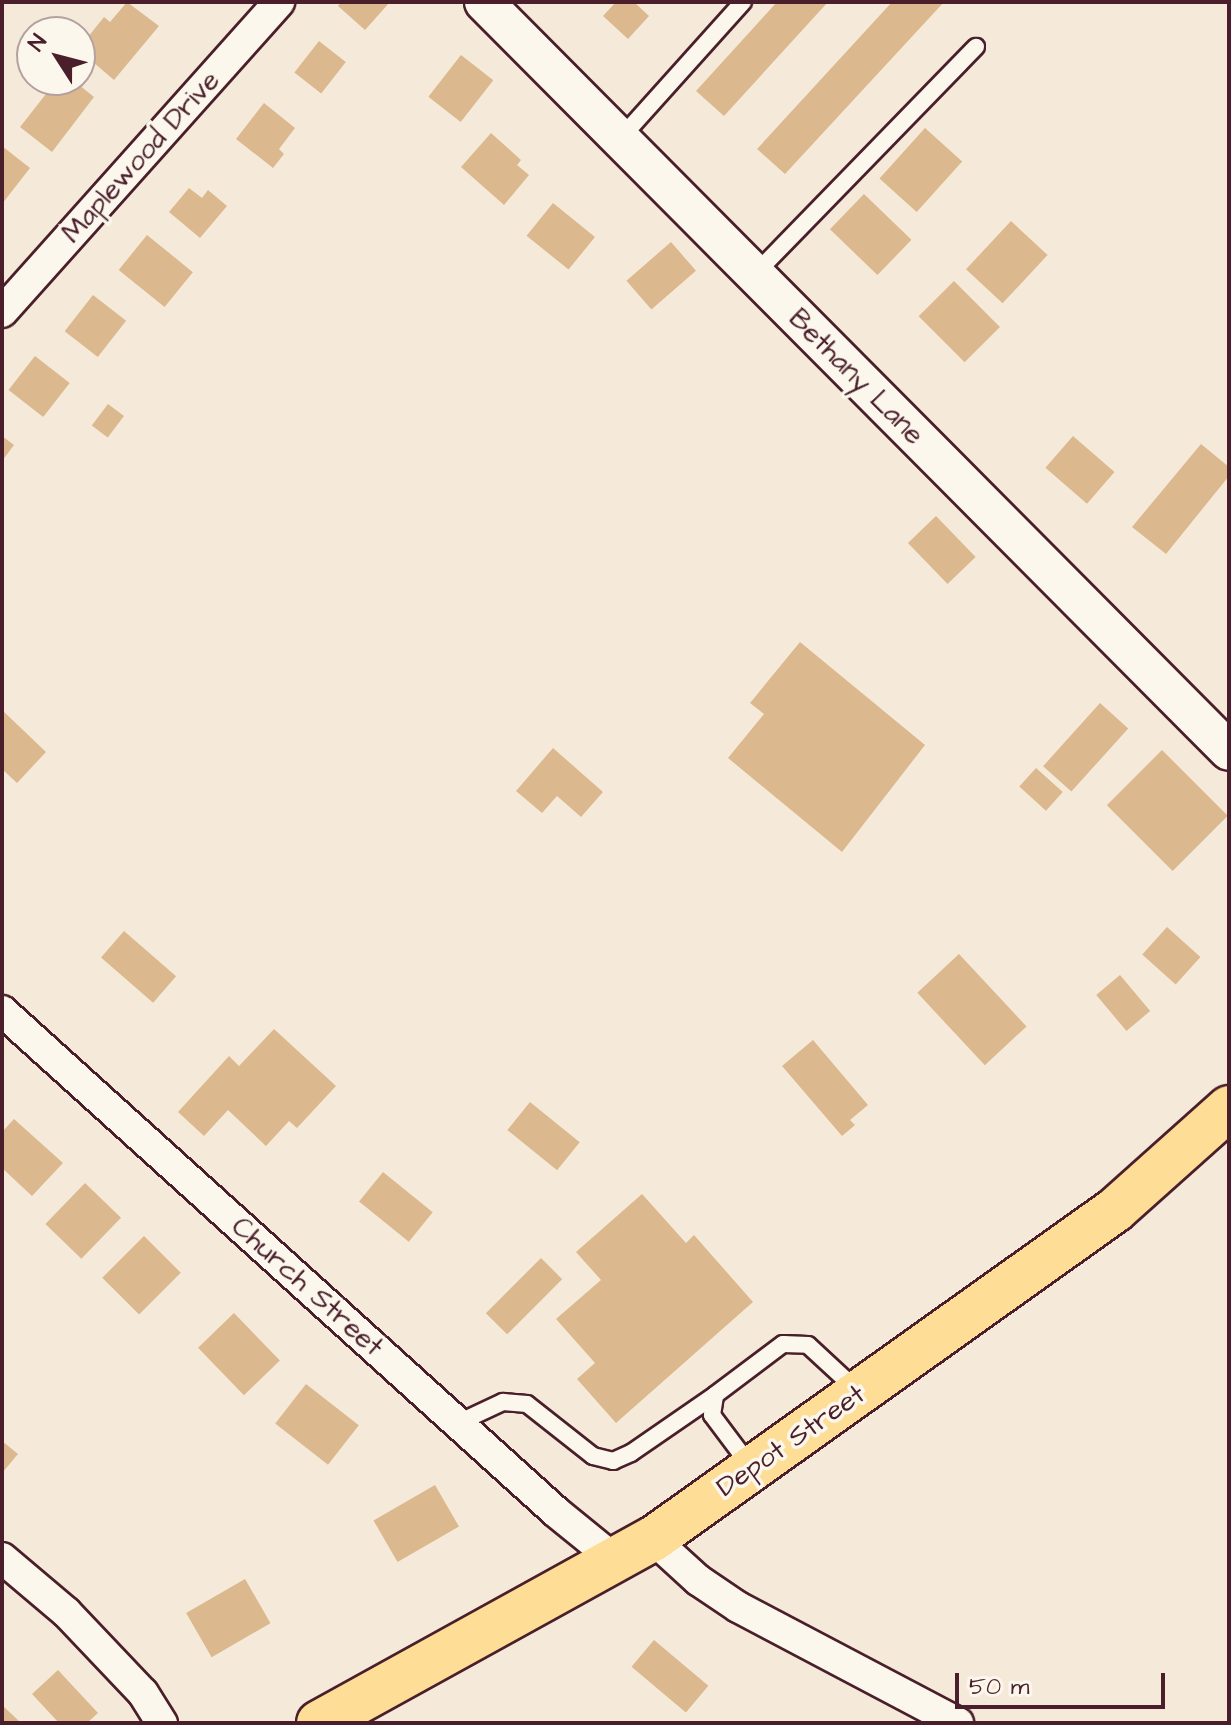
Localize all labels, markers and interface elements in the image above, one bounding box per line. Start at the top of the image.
north arrow [16,16,96,96]
text: N [21,28,54,57]
street label: Maplewood Drive [55,64,227,250]
street label: Bethany Lane [781,302,931,452]
street label: Church Street [224,1210,390,1364]
street label: Depot Street [710,1377,872,1505]
scale bar [959,1657,1169,1707]
text: 50 m [969,1670,1029,1704]

